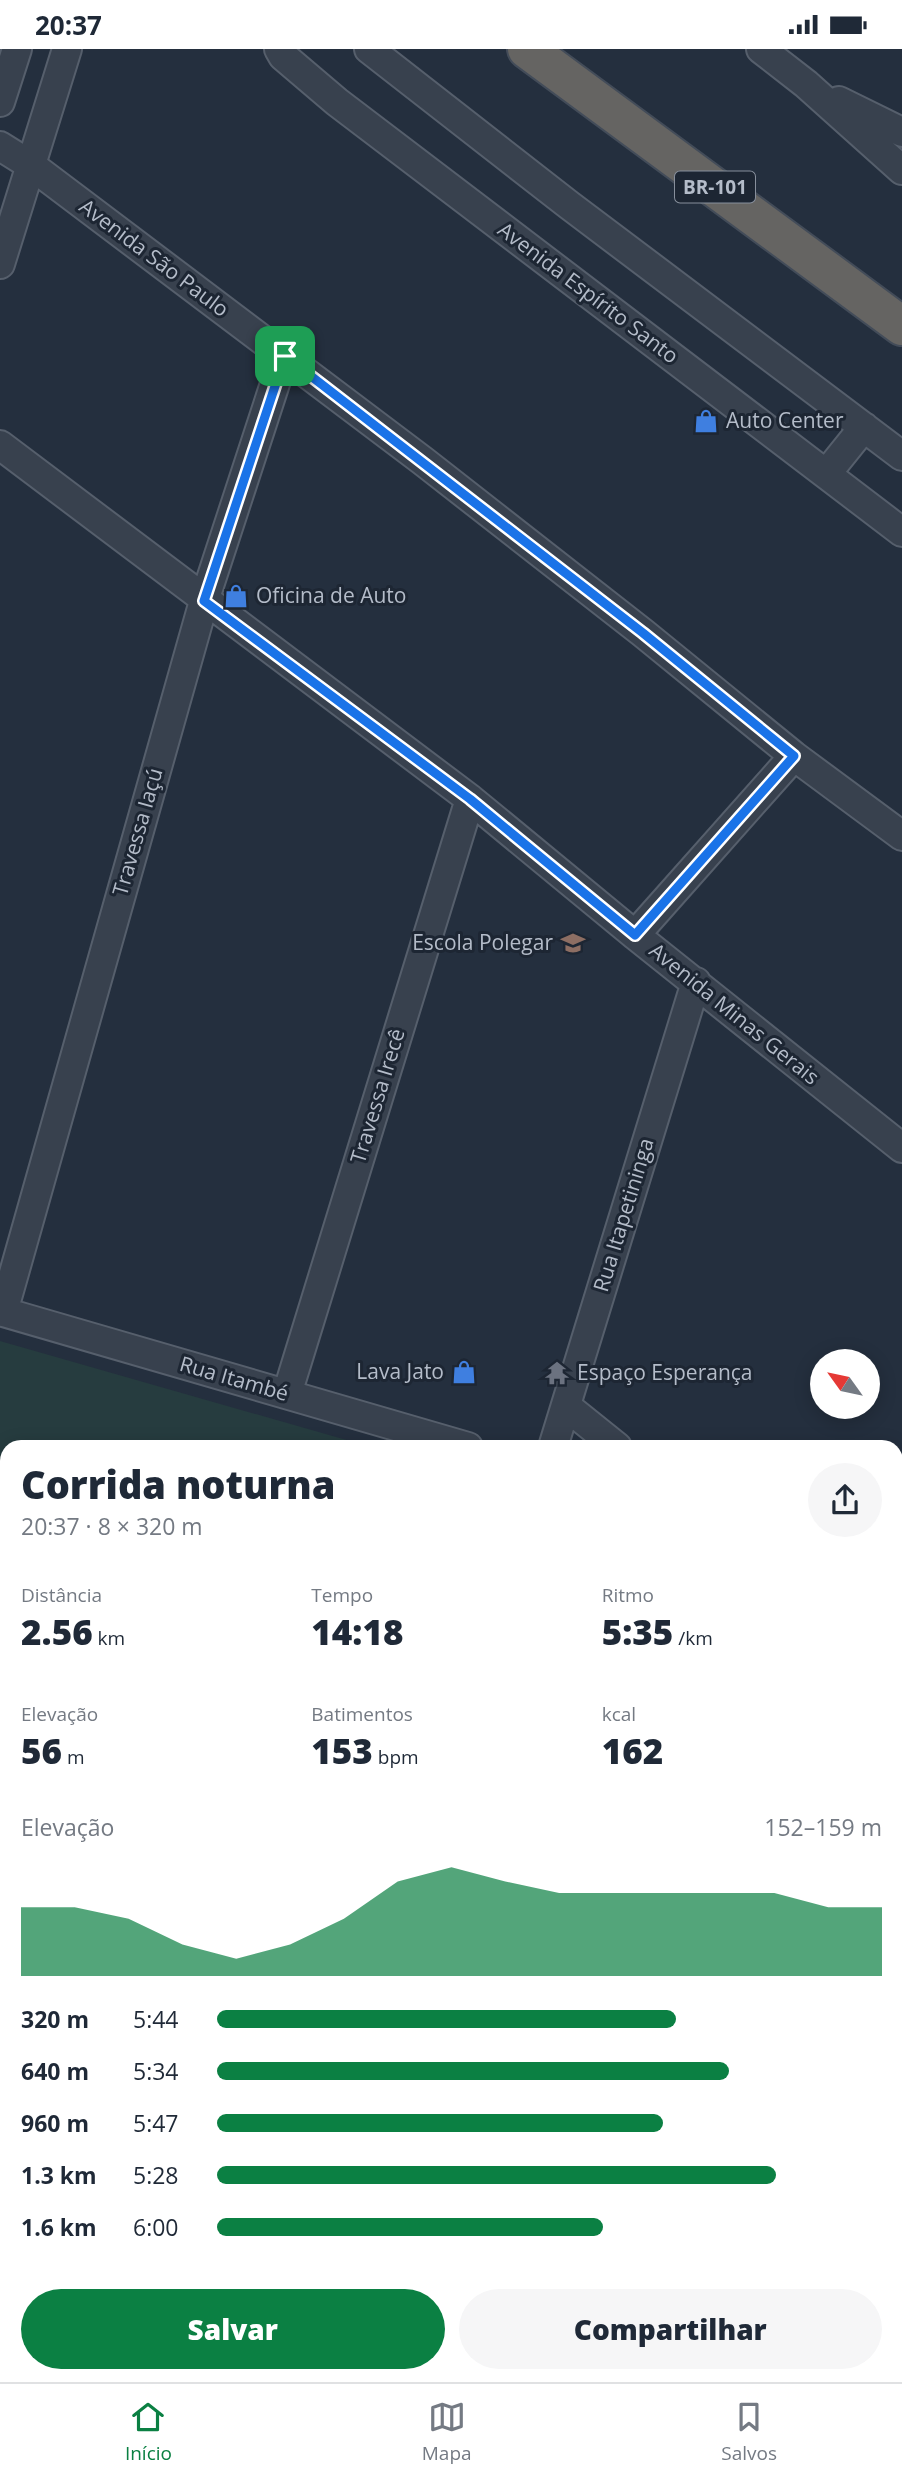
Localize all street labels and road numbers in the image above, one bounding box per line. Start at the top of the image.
road number: BR-101 [675,171,755,203]
street label: Avenida São Paulo [74,192,235,323]
street label: Avenida Espírito Santo [493,215,685,369]
street label: Travessa Iaçú [105,765,169,899]
street label: Avenida Minas Gerais [644,936,825,1090]
street label: Travessa Irecê [343,1025,411,1166]
street label: Rua Itapetininga [586,1134,660,1295]
street label: Rua Itambé [177,1349,292,1407]

